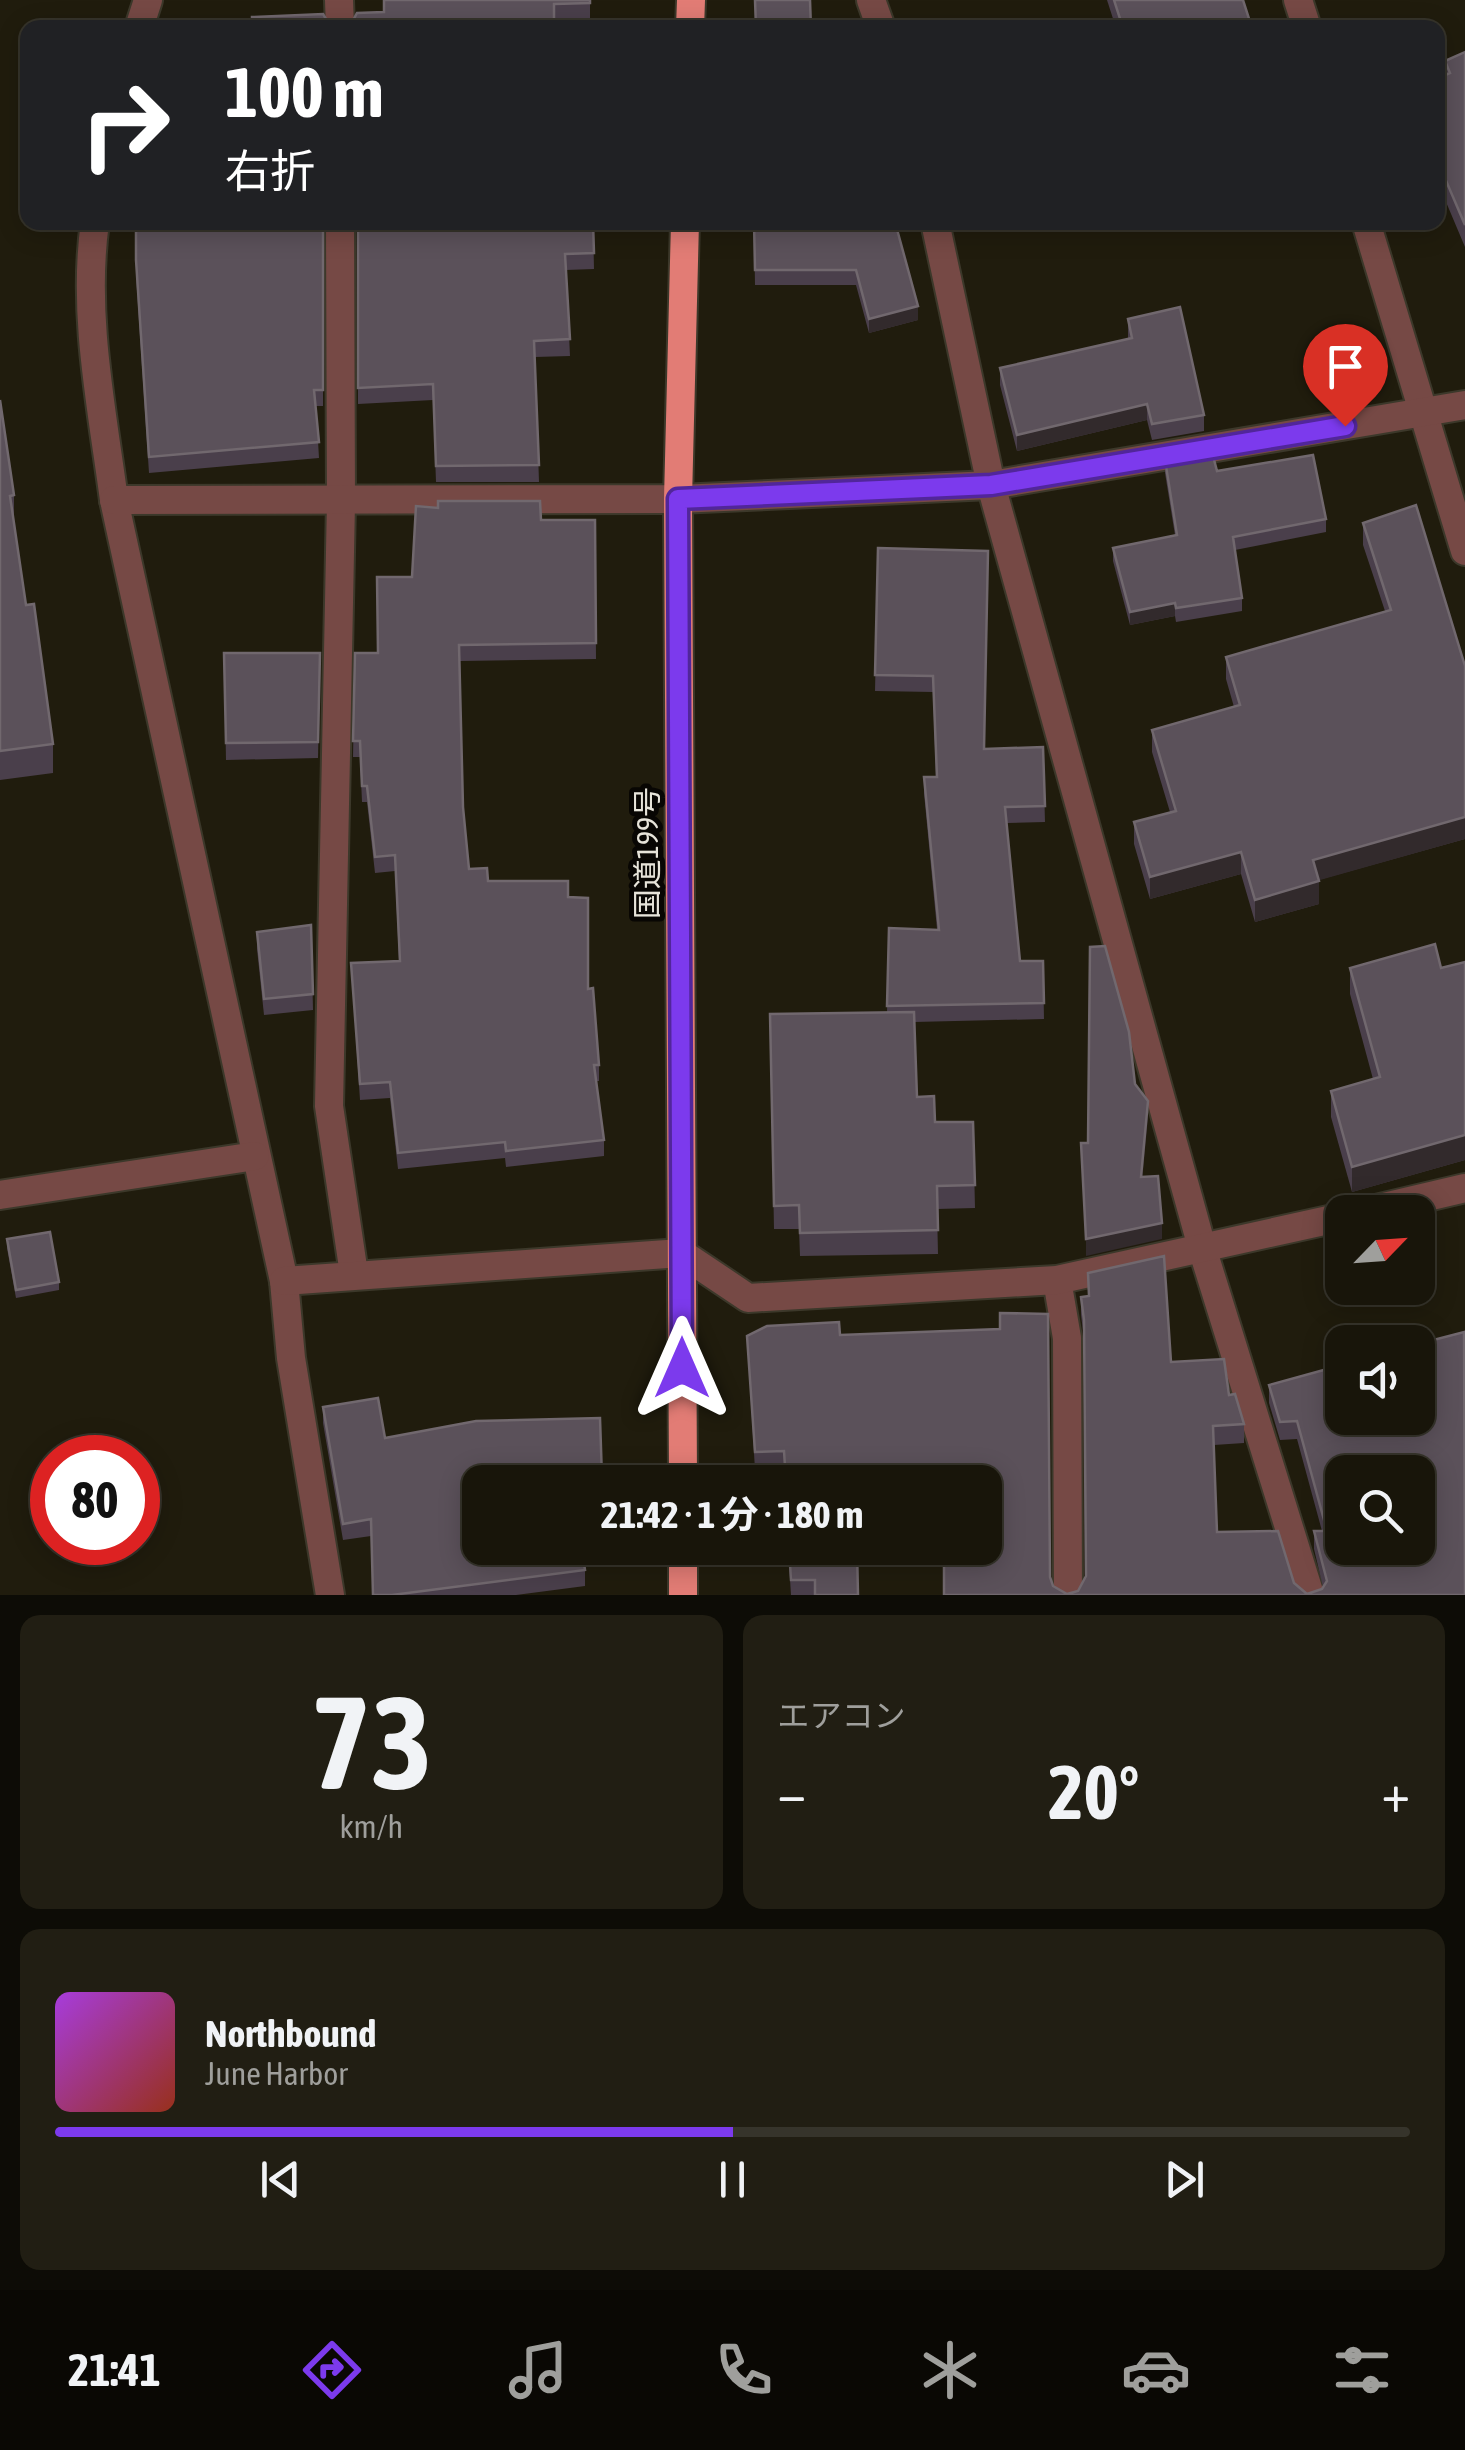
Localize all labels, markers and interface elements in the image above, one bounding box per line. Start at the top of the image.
text: 100 m [225,52,384,132]
icon: right [60,60,190,190]
text: 右折 [225,145,315,197]
pin [1303,324,1388,427]
icon: arrive [1318,339,1373,394]
street label: 国道199号 [630,787,664,919]
north arrow [1325,1195,1435,1305]
map controls [1325,1195,1435,1565]
position arrow [630,1316,734,1420]
button: sound [1325,1325,1435,1435]
speed limit sign: 80 [30,1435,160,1565]
button: search [1325,1455,1435,1565]
text: 21:42 · 1 分 · 180 m [601,1493,863,1536]
text: 73 [310,1668,432,1817]
text: エアコン [778,1697,906,1734]
text: 20° [1048,1749,1139,1835]
text: − [778,1761,806,1824]
text: + [1381,1761,1410,1824]
text: km/h [340,1808,403,1845]
text: Northbound [205,2012,376,2055]
text: June Harbor [205,2055,348,2092]
icon: previous [253,2152,308,2207]
icon: pause [705,2152,760,2207]
icon: next [1157,2152,1212,2207]
icon: directions [297,2335,367,2405]
icon: music [503,2335,573,2405]
icon: phone [709,2335,779,2405]
icon: climate [915,2335,985,2405]
icon: car [1121,2335,1191,2405]
icon: filters [1327,2335,1397,2405]
text: 21:41 [68,2344,161,2396]

